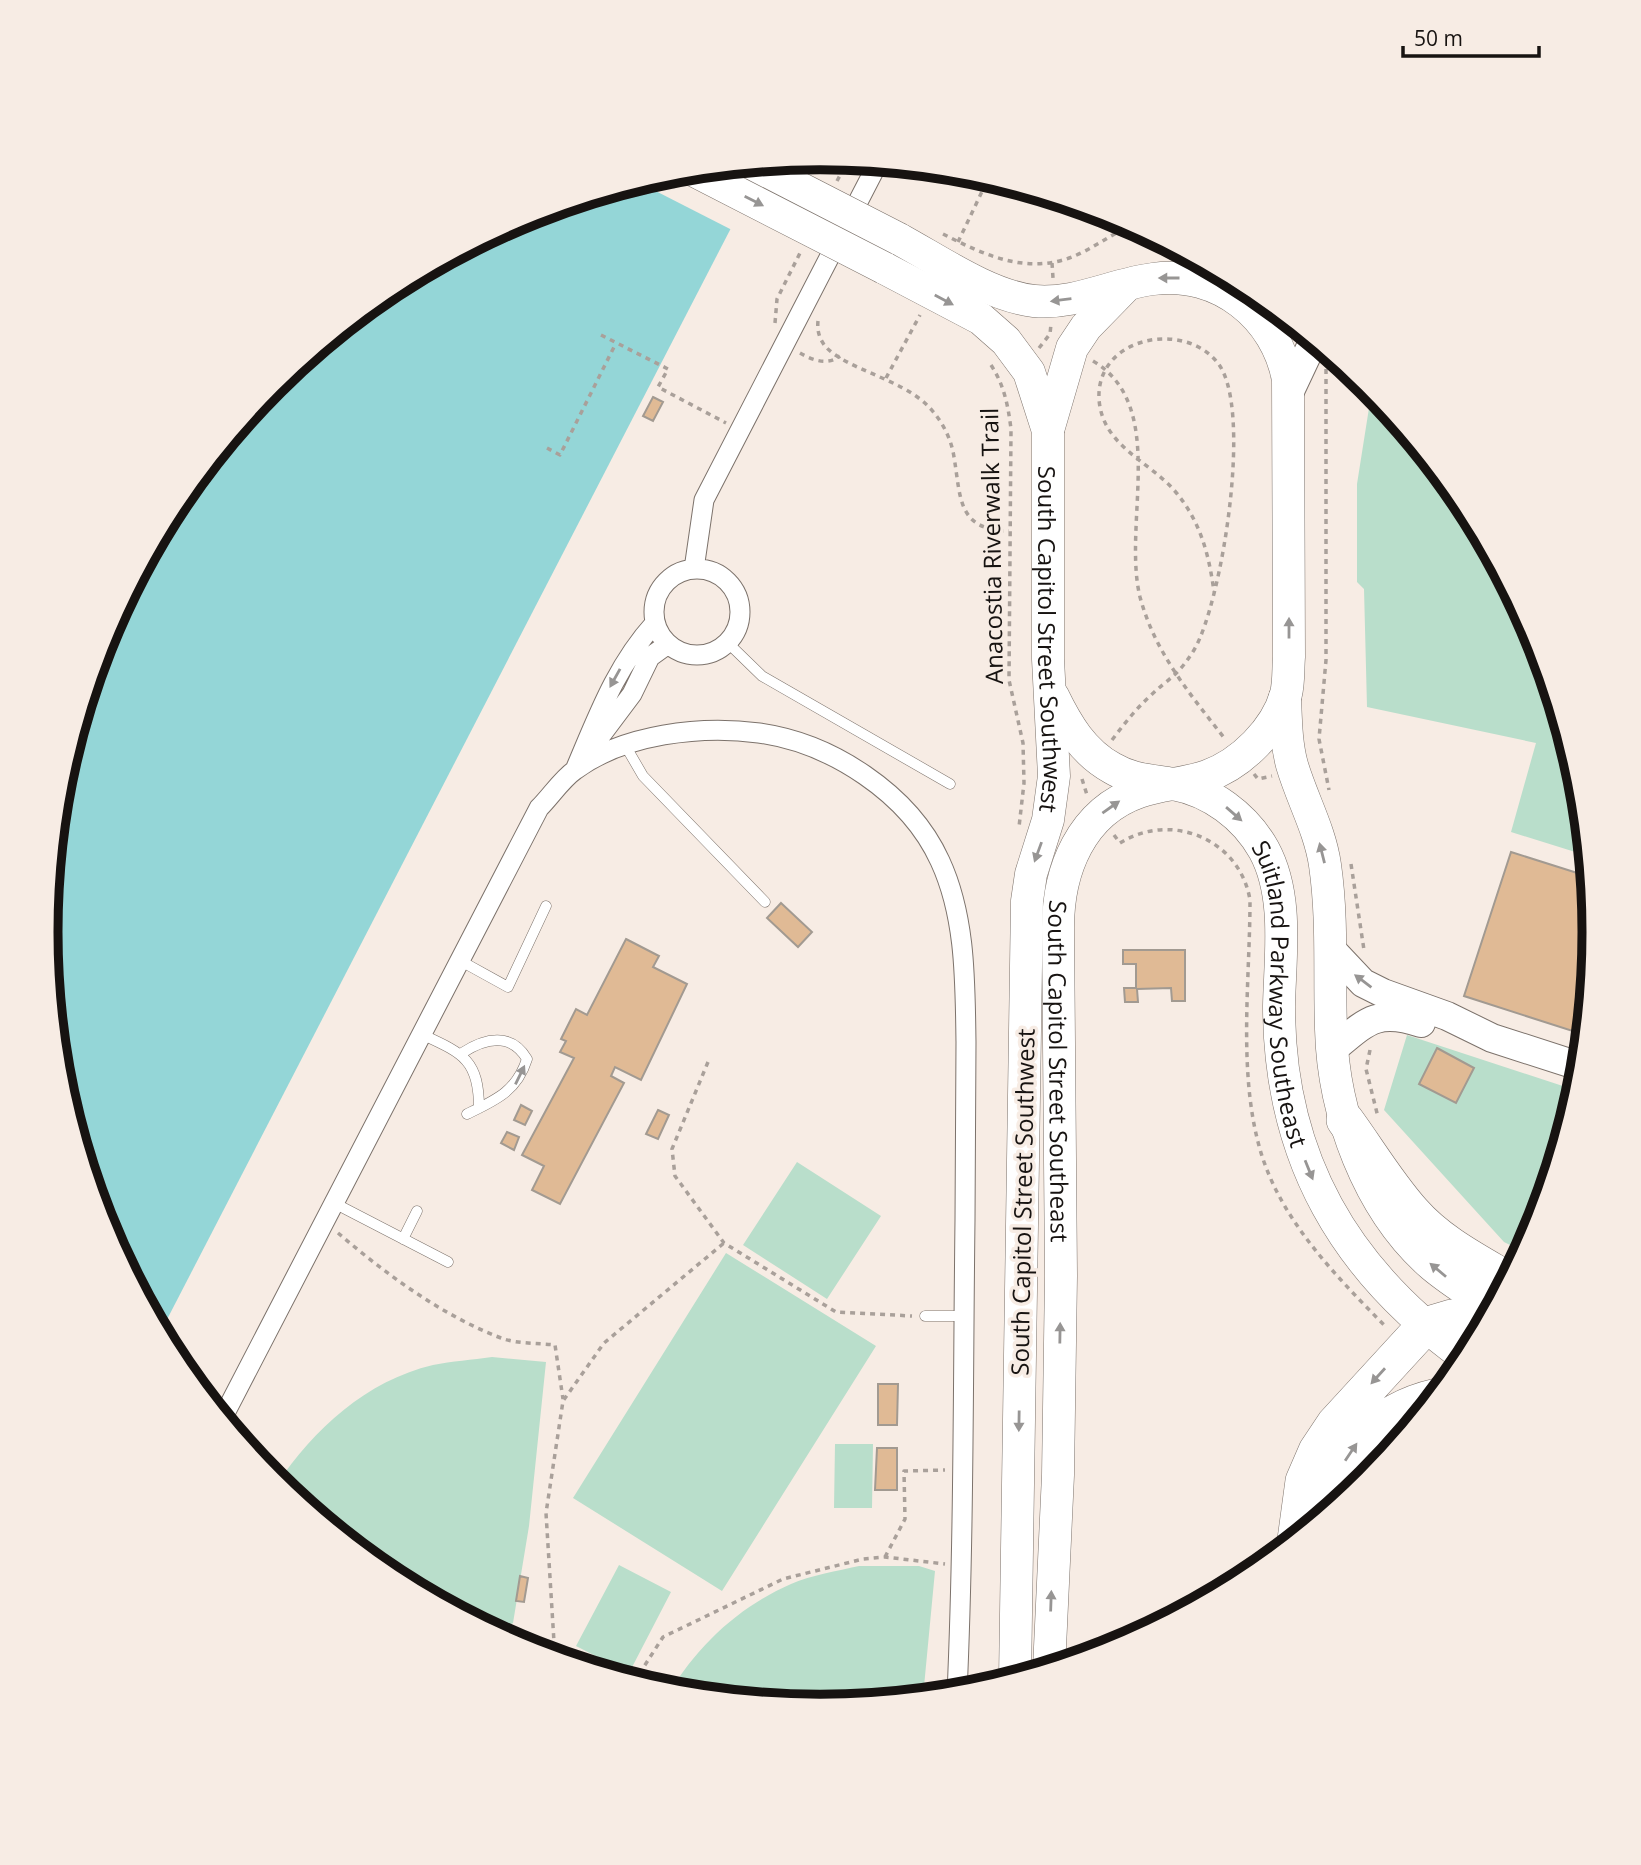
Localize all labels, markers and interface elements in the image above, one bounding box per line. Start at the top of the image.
scale bar [1403,14,1540,58]
text: 50 m [1414,24,1463,52]
one-way arrow [744,196,764,207]
one-way arrow [1158,272,1180,284]
one-way arrow [935,294,954,306]
one-way arrow [1049,294,1071,305]
street label: Anacostia Riverwalk Trail [972,408,1010,684]
street label: South Capitol Street Southwest [1031,466,1071,815]
one-way arrow [1283,617,1295,639]
one-way arrow [609,668,621,687]
one-way arrow [1102,800,1120,814]
one-way arrow [1225,806,1242,821]
street label: Suitland Parkway Southeast [1245,834,1317,1151]
one-way arrow [1032,842,1043,863]
one-way arrow [1316,842,1327,864]
street label: South Capitol Street Southeast [1041,899,1077,1243]
one-way arrow [1353,974,1372,988]
street label: South Capitol Street Southwest [1002,1028,1042,1376]
one-way arrow [514,1065,526,1086]
one-way arrow [1304,1160,1315,1181]
one-way arrow [1429,1262,1447,1277]
one-way arrow [1055,1322,1066,1344]
one-way arrow [1370,1367,1386,1385]
one-way arrow [1013,1410,1025,1432]
one-way arrow [1345,1442,1358,1462]
one-way arrow [1045,1590,1056,1612]

